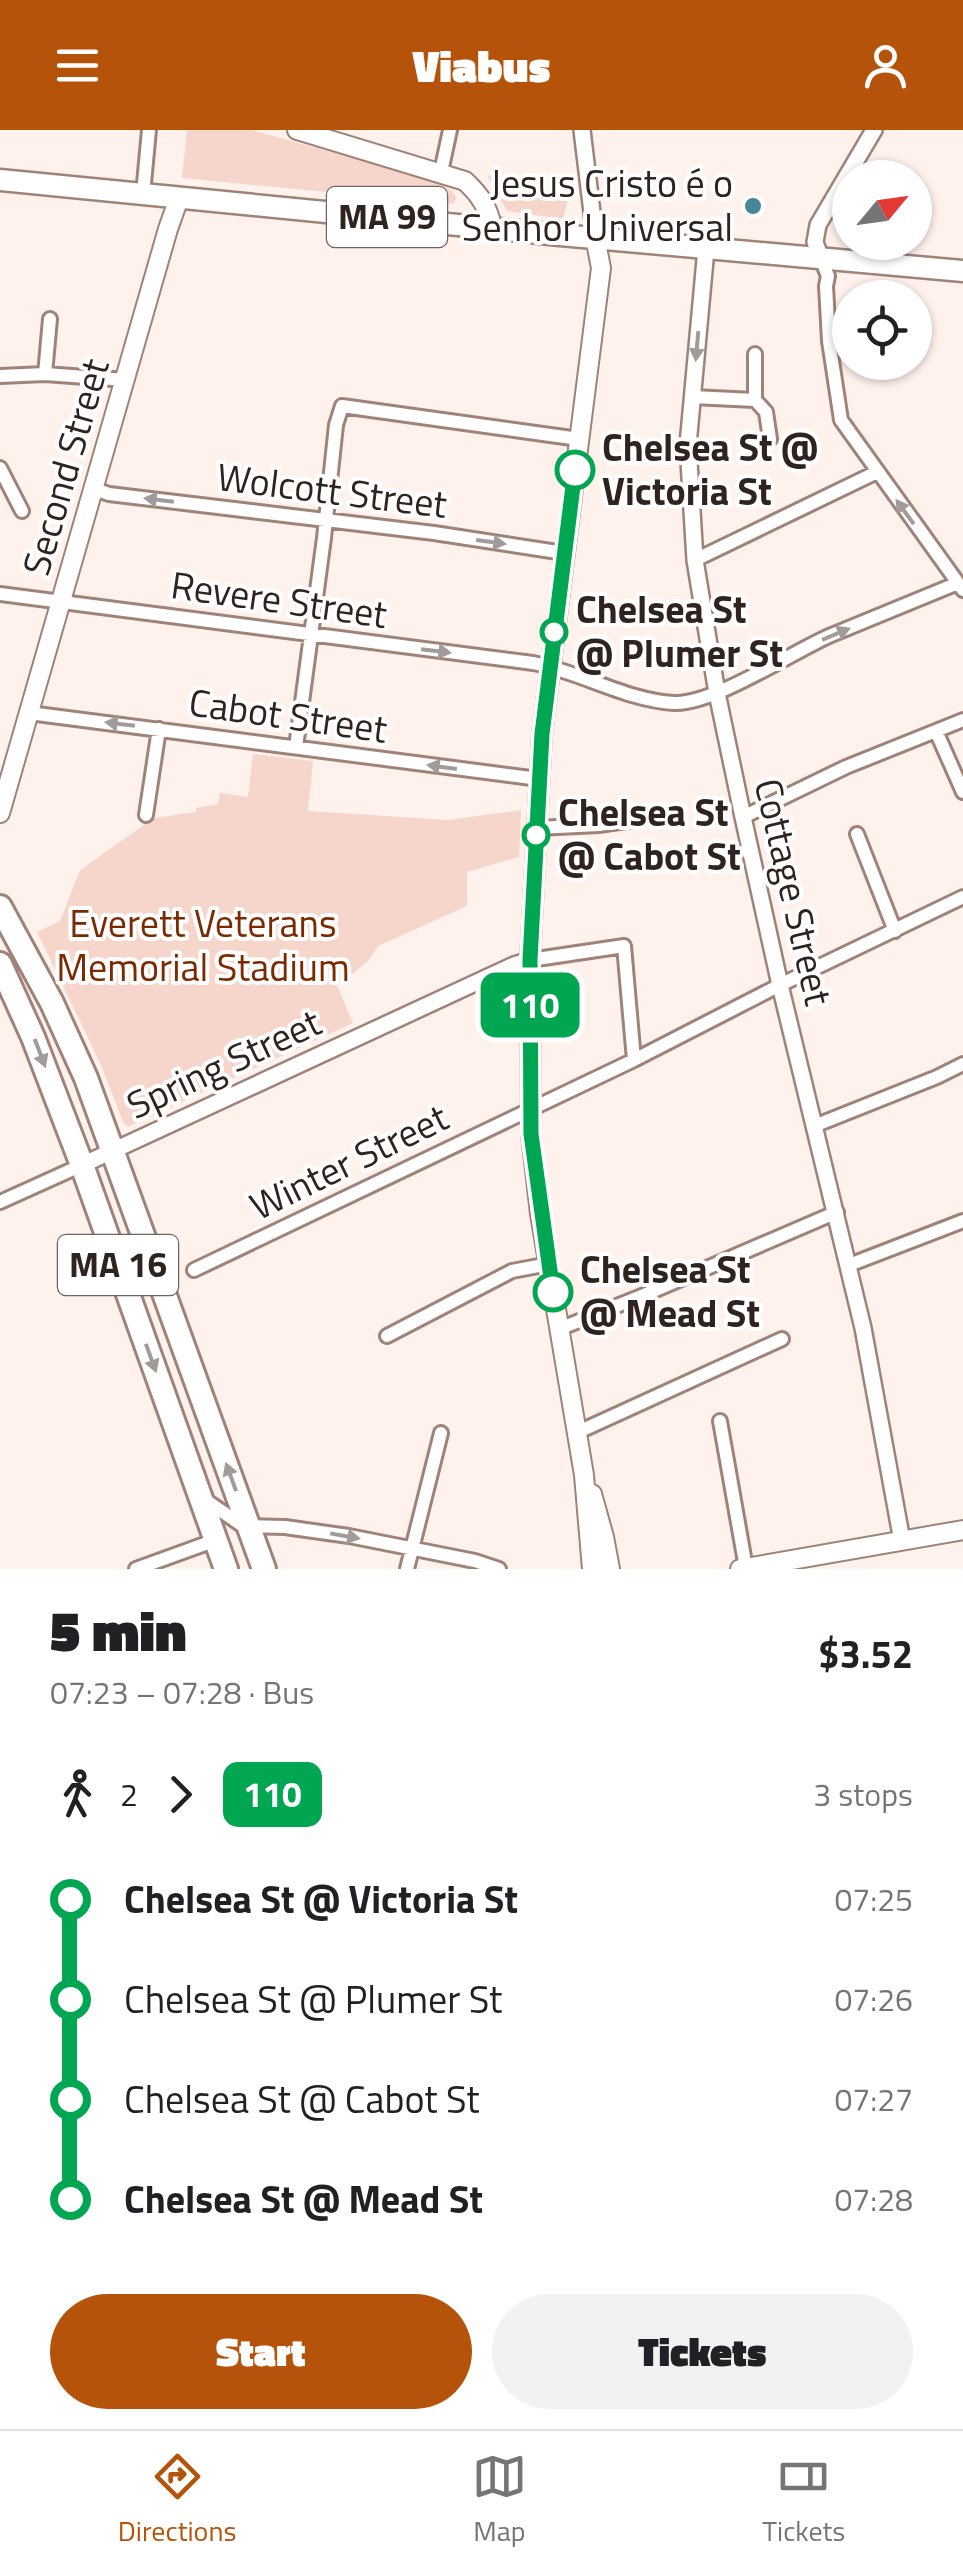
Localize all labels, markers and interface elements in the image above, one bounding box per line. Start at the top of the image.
text: Viabus [412,31,551,99]
icon: menu [50,38,105,93]
icon: person [858,38,913,93]
place label: Jesus Cristo é o Senhor Universal [462,154,733,256]
north arrow [832,160,932,260]
map controls [832,160,932,380]
road number: MA 99 [327,187,447,247]
marker: Jesus Cristo é o Senhor Universal [742,195,764,217]
button: locate [832,280,932,380]
one-way arrow [688,330,704,362]
street label: Second Street [6,352,124,582]
place label: Chelsea St @ Victoria St [602,418,818,520]
street label: Wolcott Street [214,447,450,533]
marker: Chelsea St @ Victoria St [556,451,594,489]
one-way arrow [143,492,174,508]
one-way arrow [896,498,916,525]
one-way arrow [476,534,508,550]
street label: Revere Street [167,555,391,643]
place label: Chelsea St @ Plumer St [576,580,783,682]
marker: Chelsea St @ Plumer St [541,619,567,645]
one-way arrow [821,626,851,642]
one-way arrow [420,643,452,659]
street label: Cabot Street [185,672,391,758]
one-way arrow [104,716,135,732]
one-way arrow [426,759,457,775]
street label: Cottage Street [740,773,848,1011]
place label: Chelsea St @ Cabot St [558,783,741,885]
marker: Chelsea St @ Cabot St [523,822,549,848]
park label: Everett Veterans Memorial Stadium [56,894,350,996]
line badge: 110 [472,972,588,1038]
text: 110 [501,978,559,1032]
street label: Spring Street [117,993,330,1133]
one-way arrow [32,1039,48,1069]
street label: Winter Street [240,1088,458,1234]
road number: MA 16 [58,1235,178,1295]
place label: Chelsea St @ Mead St [580,1240,760,1342]
marker: Chelsea St @ Mead St [534,1273,572,1311]
one-way arrow [144,1344,159,1374]
one-way arrow [223,1462,238,1492]
one-way arrow [330,1529,362,1544]
text: 5 min [50,1589,187,1672]
text: $3.52 [818,1625,913,1683]
text: 07:23 – 07:28 · Bus [50,1668,314,1716]
icon: walk [50,1767,105,1822]
icon: forward [153,1767,208,1822]
text: 110 [243,1767,302,1821]
text: 2 [120,1770,138,1818]
text: 3 stops [813,1770,913,1818]
text: Chelsea St @ Victoria St [124,1870,518,1928]
text: 07:25 [834,1875,913,1923]
text: Chelsea St @ Plumer St [124,1970,502,2028]
text: 07:26 [834,1975,913,2023]
text: Chelsea St @ Cabot St [124,2070,480,2128]
text: 07:27 [834,2075,913,2123]
text: Chelsea St @ Mead St [124,2170,483,2228]
text: 07:28 [834,2175,913,2223]
button: Start [50,2294,472,2409]
button: Tickets [492,2294,913,2409]
tab: Directions [118,2449,236,2552]
tab: Map [472,2449,527,2552]
tab: Tickets [762,2449,845,2552]

